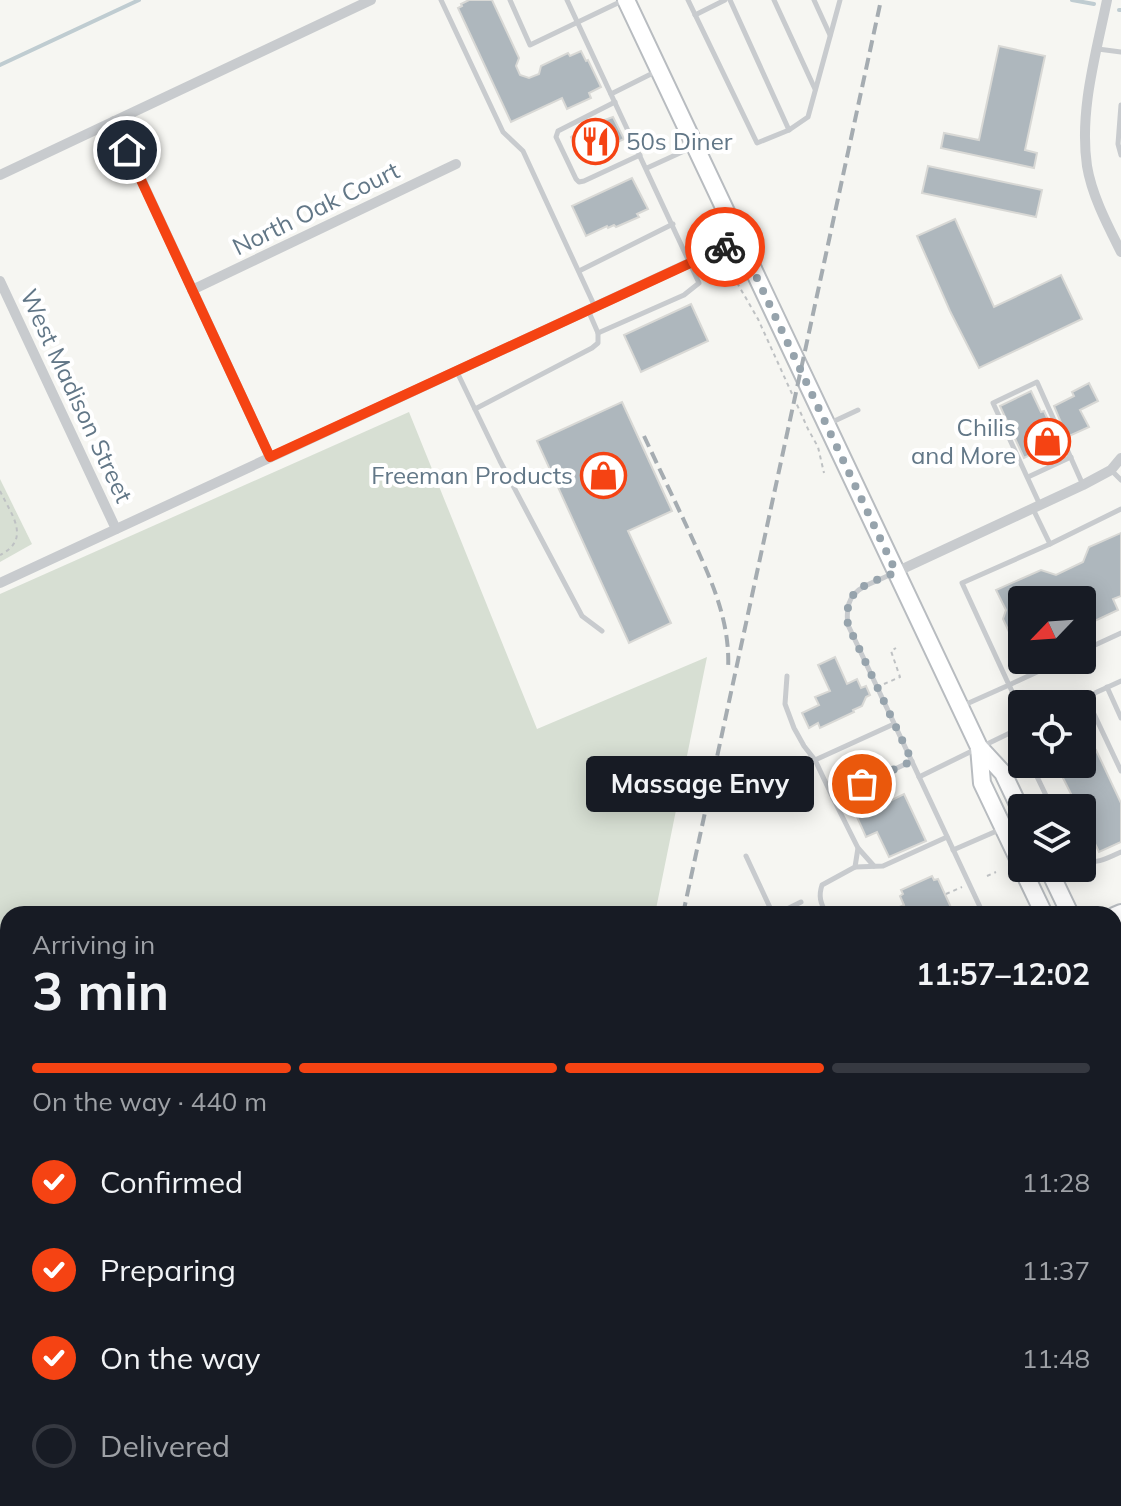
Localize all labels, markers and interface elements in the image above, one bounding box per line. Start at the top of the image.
pin [93,116,161,184]
restaurant icon: 50s Diner [571,118,619,166]
place label: 50s Diner [626,126,733,156]
icon: home [105,128,149,172]
street label: North Oak Court [227,155,404,262]
courier [685,207,765,287]
icon: bike [703,225,747,269]
street label: West Madison Street [14,284,140,507]
place label: Chilis and More [911,412,1016,470]
shop icon: Chilis and More [1023,418,1071,466]
shop icon: Freeman Products [580,452,628,500]
place label: Freeman Products [371,460,573,490]
north arrow [1008,586,1096,674]
map controls [1008,586,1096,882]
button: locate [1008,690,1096,778]
pin [828,750,896,818]
callout: Massage Envy [586,756,814,812]
icon: bag [840,762,884,806]
text: Massage Envy [611,767,789,800]
button: layers [1008,794,1096,882]
text: Arriving in [32,928,155,961]
text: 11:57–12:02 [916,955,1090,993]
text: 3 min [32,958,169,1023]
text: On the way · 440 m [32,1085,267,1118]
icon: check [32,1160,76,1204]
text: Confirmed [100,1163,243,1201]
text: 11:28 [1022,1166,1090,1199]
icon: check [32,1248,76,1292]
text: Preparing [100,1251,236,1289]
text: 11:37 [1022,1254,1090,1287]
icon: check [32,1336,76,1380]
text: On the way [100,1339,260,1377]
text: 11:48 [1022,1342,1090,1375]
text: Delivered [100,1427,230,1465]

